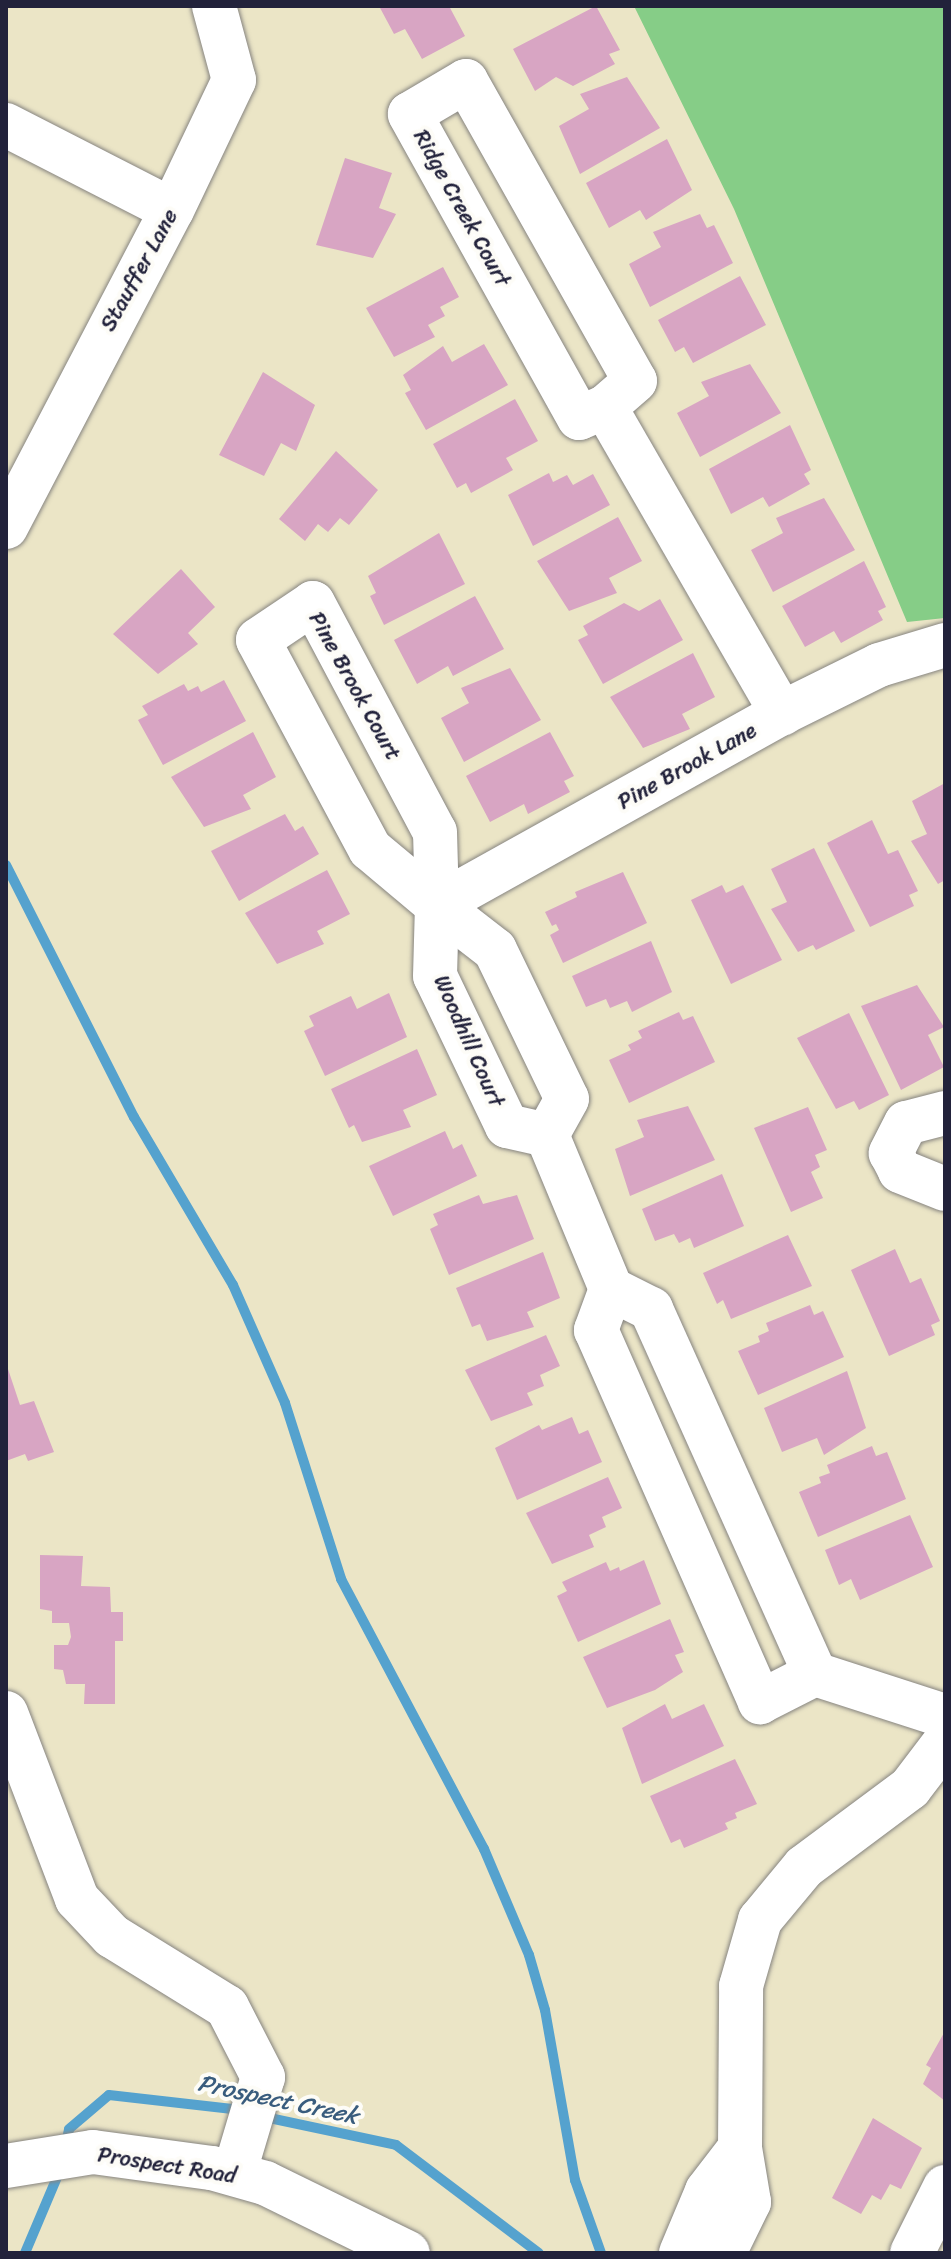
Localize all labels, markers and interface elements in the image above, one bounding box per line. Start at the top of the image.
street label: Ridge Creek Court [407,124,517,292]
street label: Stauffer Lane [95,204,183,336]
street label: Pine Brook Court [303,607,407,765]
street label: Pine Brook Lane [613,717,761,815]
street label: Woodhill Court [428,971,510,1111]
water label: Prospect Creek [195,2069,361,2131]
street label: Prospect Road [96,2141,238,2189]

